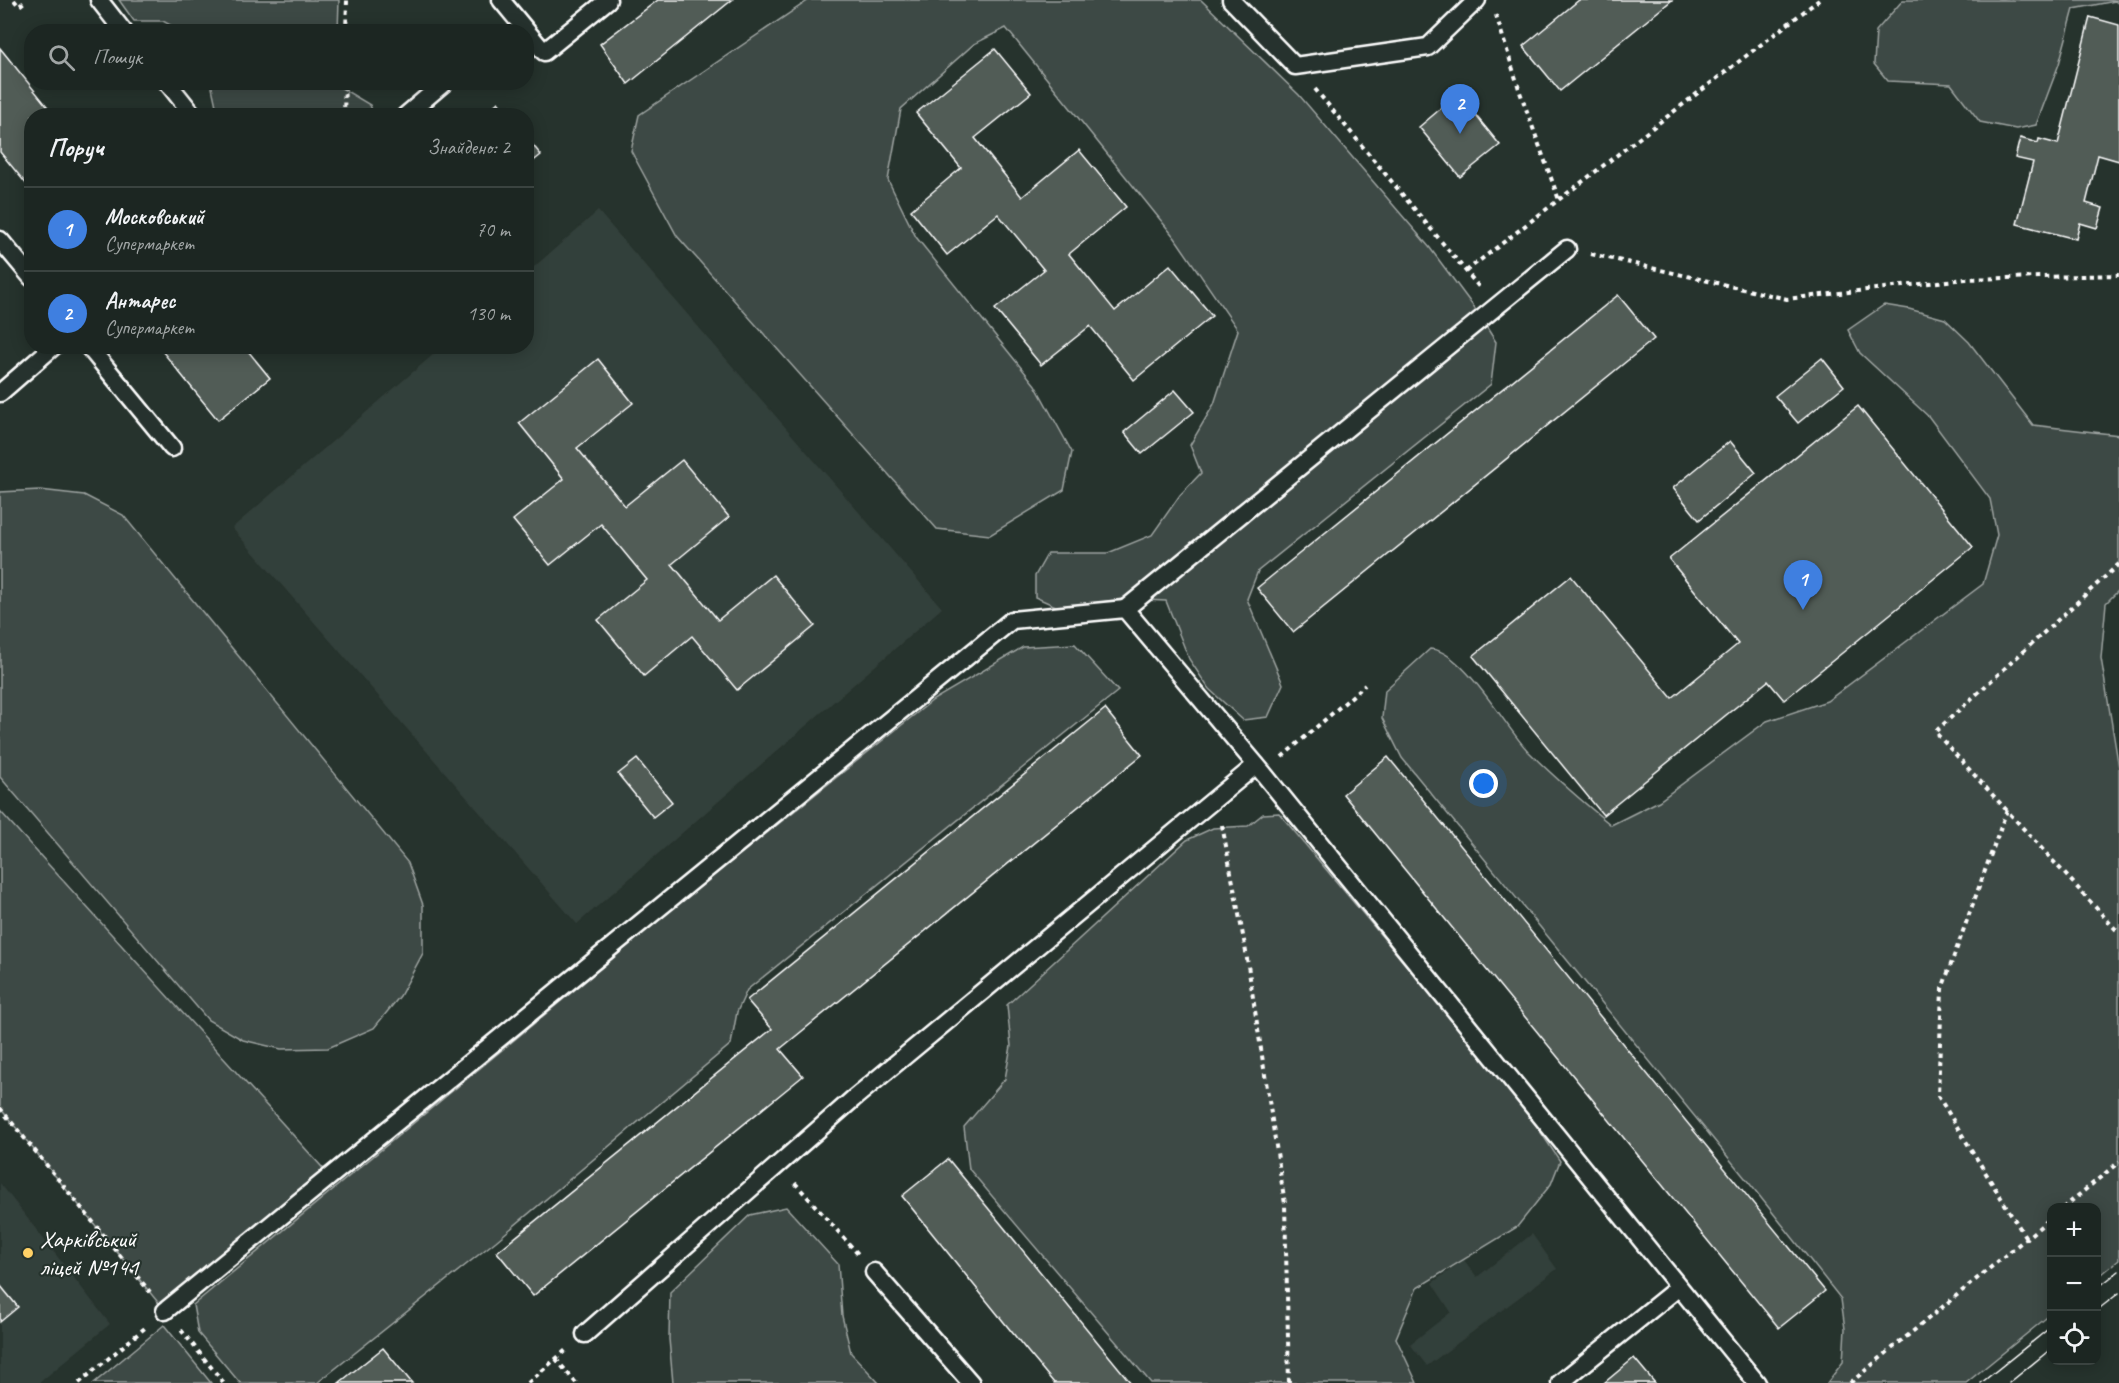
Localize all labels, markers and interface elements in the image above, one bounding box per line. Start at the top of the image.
search box [24,24,534,90]
icon: search [45,41,78,74]
text: Пошук [93,43,142,71]
pin: 2 [1440,84,1480,134]
text: Поруч [48,131,104,164]
text: Знайдено: 2 [428,135,510,160]
text: Московський [105,203,204,231]
text: 1 [63,217,72,242]
text: 70 m [476,217,510,242]
text: Супермаркет [105,231,194,256]
text: Антарес [105,287,175,315]
text: 2 [63,301,72,326]
text: 130 m [467,301,510,326]
text: Супермаркет [105,315,194,340]
pin: 1 [1784,560,1822,610]
your location [1469,769,1498,798]
map controls [2047,1203,2101,1365]
button: + [2047,1203,2101,1257]
place label: Харківський ліцей №141 [40,1224,140,1282]
marker: Харківський ліцей №141 [21,1246,35,1260]
button: − [2047,1257,2101,1311]
button: locate [2047,1311,2101,1365]

